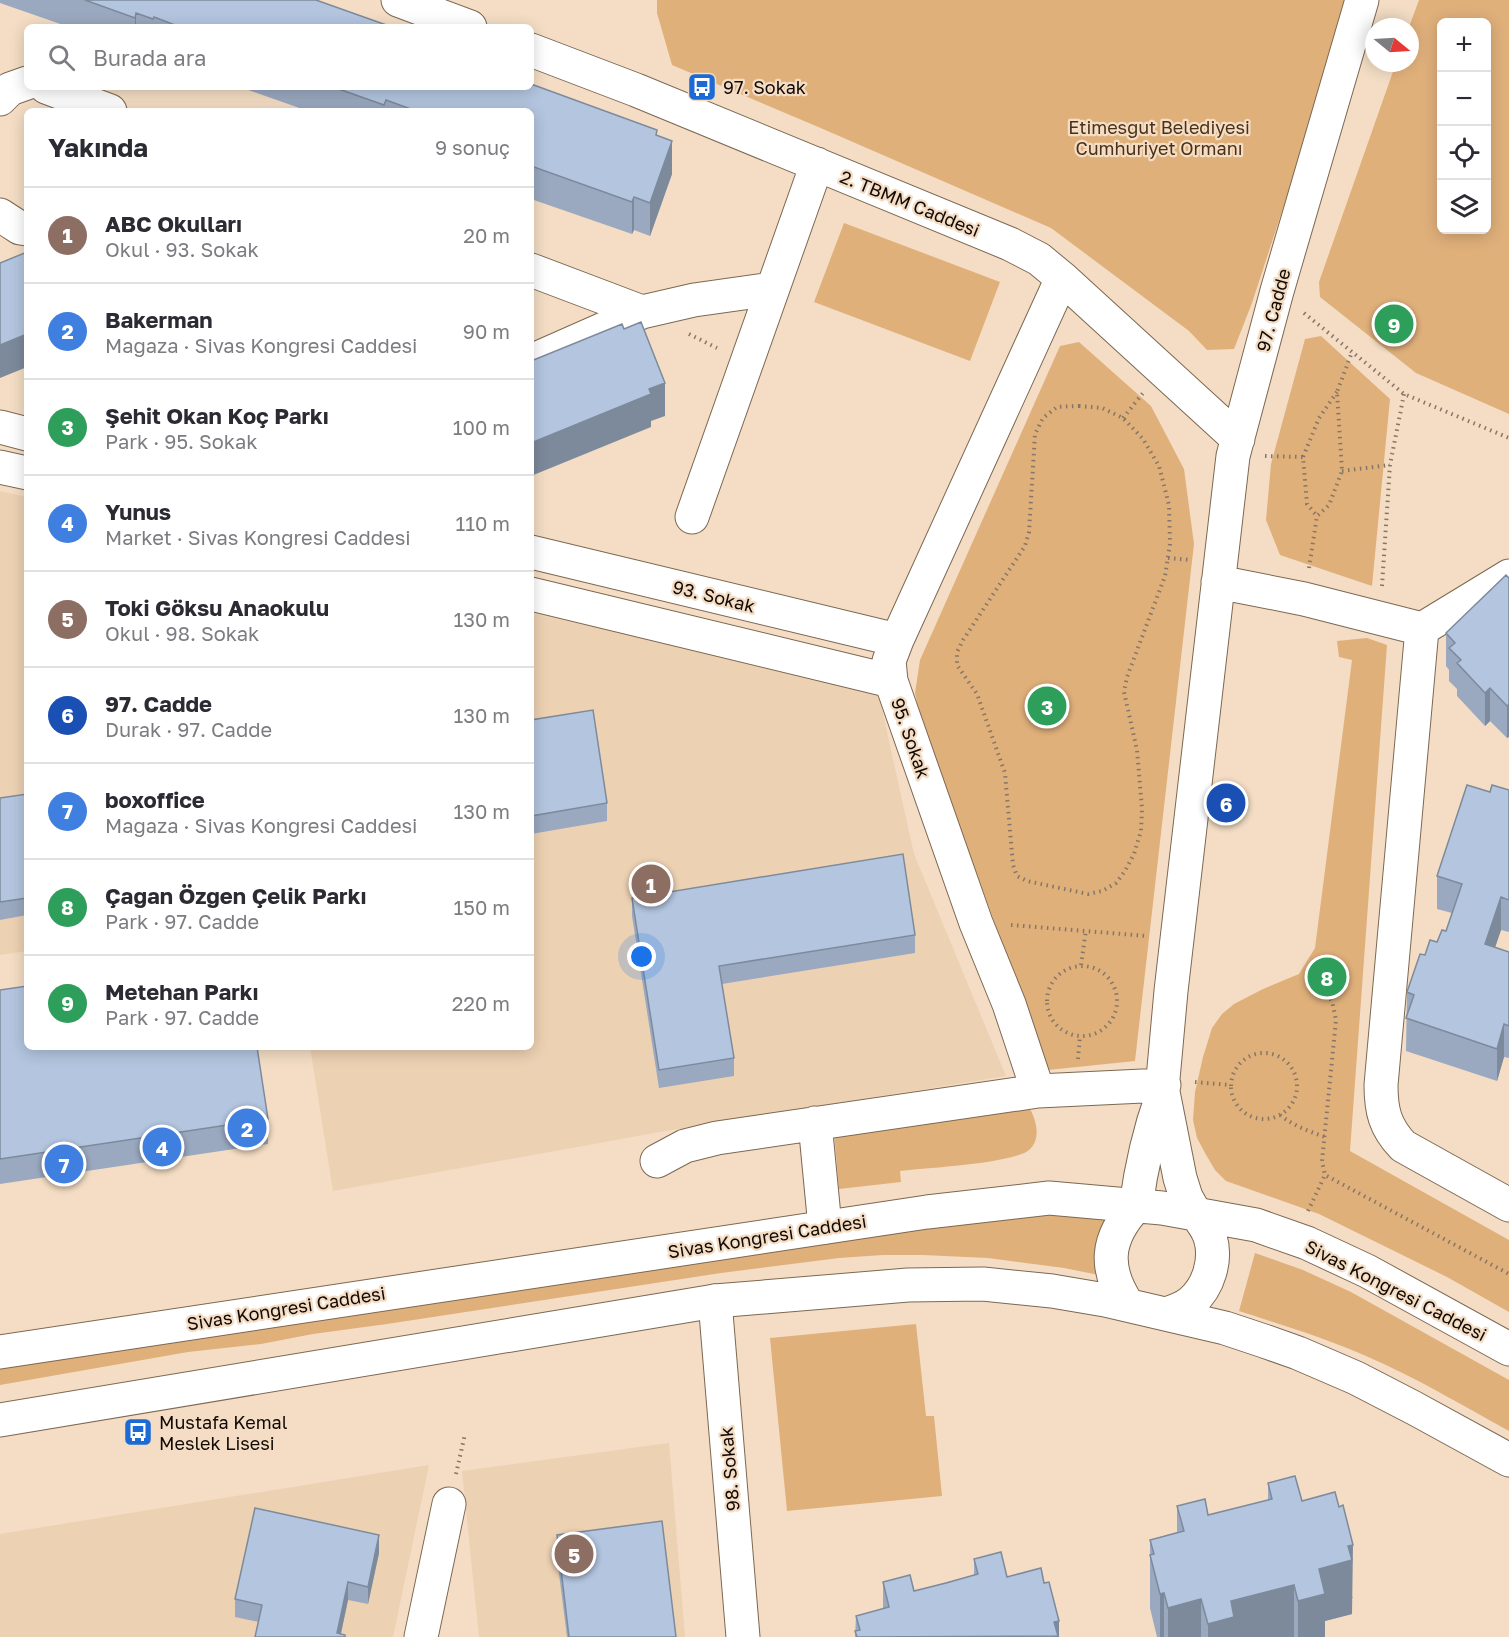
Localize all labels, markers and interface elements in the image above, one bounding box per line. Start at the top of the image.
north arrow [1365,18,1419,72]
map controls [1437,18,1491,234]
button: + [1437,18,1491,72]
search box [24,24,534,90]
icon: search [45,41,78,74]
text: Burada ara [93,44,207,71]
bus stop icon: 97. Sokak [686,71,718,103]
button: − [1437,72,1491,126]
place label: 97. Sokak [723,76,806,98]
park label: Etimesgut Belediyesi Cumhuriyet Ormanı [1068,116,1250,159]
button: locate [1437,126,1491,180]
text: Yakında [48,132,148,163]
text: 9 sonuç [435,135,510,159]
street label: 2. TBMM Caddesi [837,165,983,241]
button: layers [1437,180,1491,234]
text: ABC Okulları [105,210,242,237]
text: 1 [62,223,73,247]
text: 20 m [463,223,510,247]
text: Okul · 93. Sokak [105,237,259,261]
street label: 97. Cadde [1251,266,1295,354]
pin: 9 [1374,302,1414,346]
text: Bakerman [105,306,212,333]
text: 2 [61,319,74,343]
text: 90 m [463,319,510,343]
text: Mağaza · Sivas Kongresi Caddesi [105,333,417,357]
text: Şehit Okan Koç Parkı [105,402,329,429]
text: 3 [61,415,74,439]
text: 100 m [453,415,510,439]
text: Park · 95. Sokak [105,429,258,453]
text: Yunus [105,498,171,525]
text: 4 [61,511,74,535]
text: 110 m [456,511,510,535]
text: Market · Sivas Kongresi Caddesi [105,525,411,549]
street label: 93. Sokak [671,575,757,617]
text: Toki Göksu Anaokulu [105,594,329,621]
text: 5 [61,607,74,631]
text: 130 m [454,607,510,631]
text: Okul · 98. Sokak [105,621,259,645]
pin: 3 [1028,684,1066,728]
text: 97. Cadde [105,690,212,717]
street label: 95. Sokak [887,695,935,781]
text: 6 [61,703,74,727]
text: 130 m [454,703,510,727]
text: Durak · 97. Cadde [105,717,272,741]
pin: 6 [1206,780,1246,826]
text: boxoffice [105,786,205,813]
text: 7 [62,799,73,823]
text: 130 m [454,799,510,823]
text: Mağaza · Sivas Kongresi Caddesi [105,813,417,837]
pin: 1 [632,862,670,906]
text: Çağan Özgen Çelik Parkı [105,882,366,909]
text: 8 [61,895,74,919]
text: 150 m [454,895,510,919]
text: Park · 97. Cadde [105,909,259,933]
your location [627,942,656,971]
pin: 8 [1308,954,1346,1000]
text: Metehan Parkı [105,978,259,1005]
text: 9 [61,991,74,1015]
text: 220 m [452,991,510,1015]
text: Park · 97. Cadde [105,1005,259,1029]
pin: 2 [228,1106,266,1150]
pin: 4 [142,1124,182,1170]
pin: 7 [44,1142,84,1186]
street label: Sivas Kongresi Caddesi [666,1209,868,1263]
street label: Sivas Kongresi Caddesi [1302,1235,1490,1345]
street label: Sivas Kongresi Caddesi [185,1281,387,1335]
place label: Mustafa Kemal Meslek Lisesi [159,1411,288,1454]
bus stop icon: Mustafa Kemal Meslek Lisesi [122,1416,154,1448]
street label: 98. Sokak [714,1426,744,1512]
pin: 5 [554,1532,594,1576]

